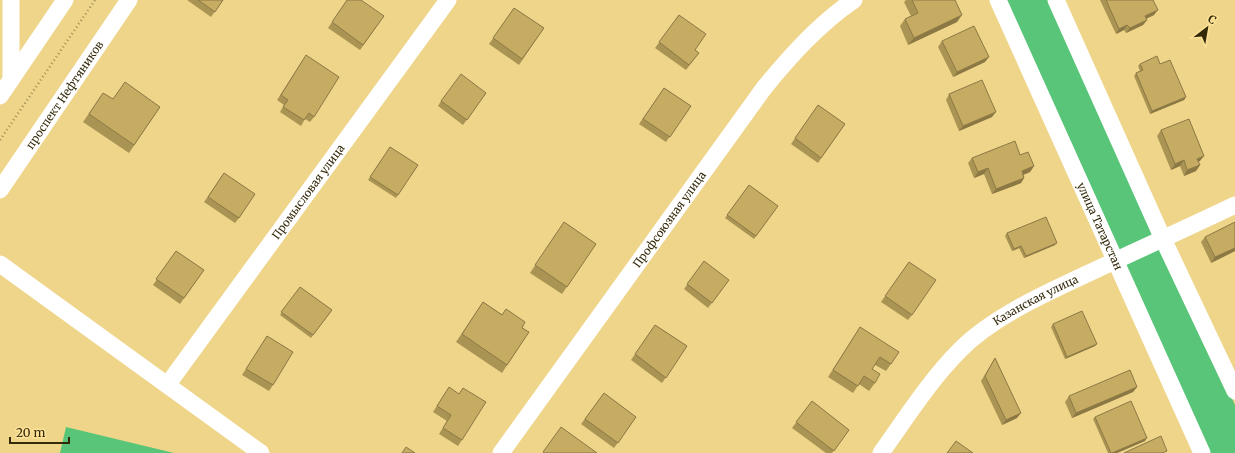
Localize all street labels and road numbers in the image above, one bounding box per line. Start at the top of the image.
street label: проспект Нефтяников [23,38,107,152]
street label: Промысловая улица [269,141,348,242]
street label: Профсоюзная улица [630,168,709,270]
street label: улица Татарстан [1074,180,1126,272]
street label: Казанская улица [990,272,1080,328]

